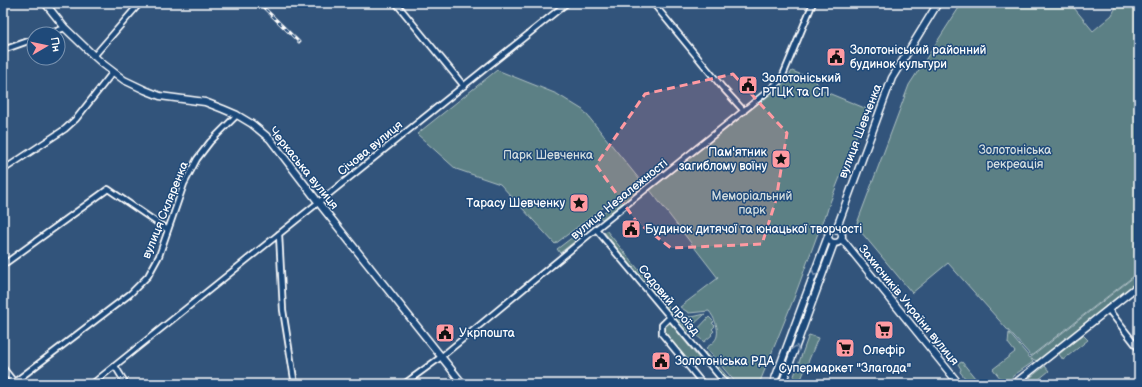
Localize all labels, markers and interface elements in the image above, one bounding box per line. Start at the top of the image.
north arrow [26,26,66,66]
text: Пн [48,36,63,53]
place label: Золотоніський районний будинок культури [850,43,987,72]
public building icon: Золотоніський районний будинок культури [825,46,847,68]
place label: Золотоніський РТЦК та СП [762,71,841,100]
public building icon: Золотоніський РТЦК та СП [737,74,759,96]
street label: вулиця Шевченка [836,82,885,180]
street label: Січова вулиця [335,117,406,179]
street label: Черкаська вулиця [266,124,342,213]
park label: Золотоніська рекреація [979,143,1051,172]
place label: Пам'ятник загиблому воїну [679,145,768,174]
park label: Парк Шевченка [503,148,593,163]
place icon: Пам'ятник загиблому воїну [770,148,792,170]
street label: вулиця Незалежності [568,156,671,243]
street label: вулиця Скляренка [139,159,192,261]
park label: Меморіальний парк [712,189,793,218]
place icon: Тарасу Шевченку [568,192,590,214]
place label: Тарасу Шевченку [466,196,565,211]
public building icon: Будинок дитячої та юнацької творчості [620,218,642,240]
place label: Будинок дитячої та юнацької творчості [645,222,862,237]
street label: Захисників України вулиця [855,242,962,369]
street label: Садовий проїзд [635,262,703,339]
one-way arrow [811,269,819,276]
supermarket icon: Олефір [873,319,895,341]
public building icon: Укрпошта [434,322,456,344]
place label: Укрпошта [459,326,515,341]
supermarket icon: Супермаркет "Злагода" [834,337,856,359]
place label: Олефір [863,343,905,358]
one-way arrow [791,344,799,351]
public building icon: Золотоніська РДА [650,350,672,372]
place label: Золотоніська РДА [675,354,775,369]
place label: Супермаркет "Злагода" [779,361,911,376]

